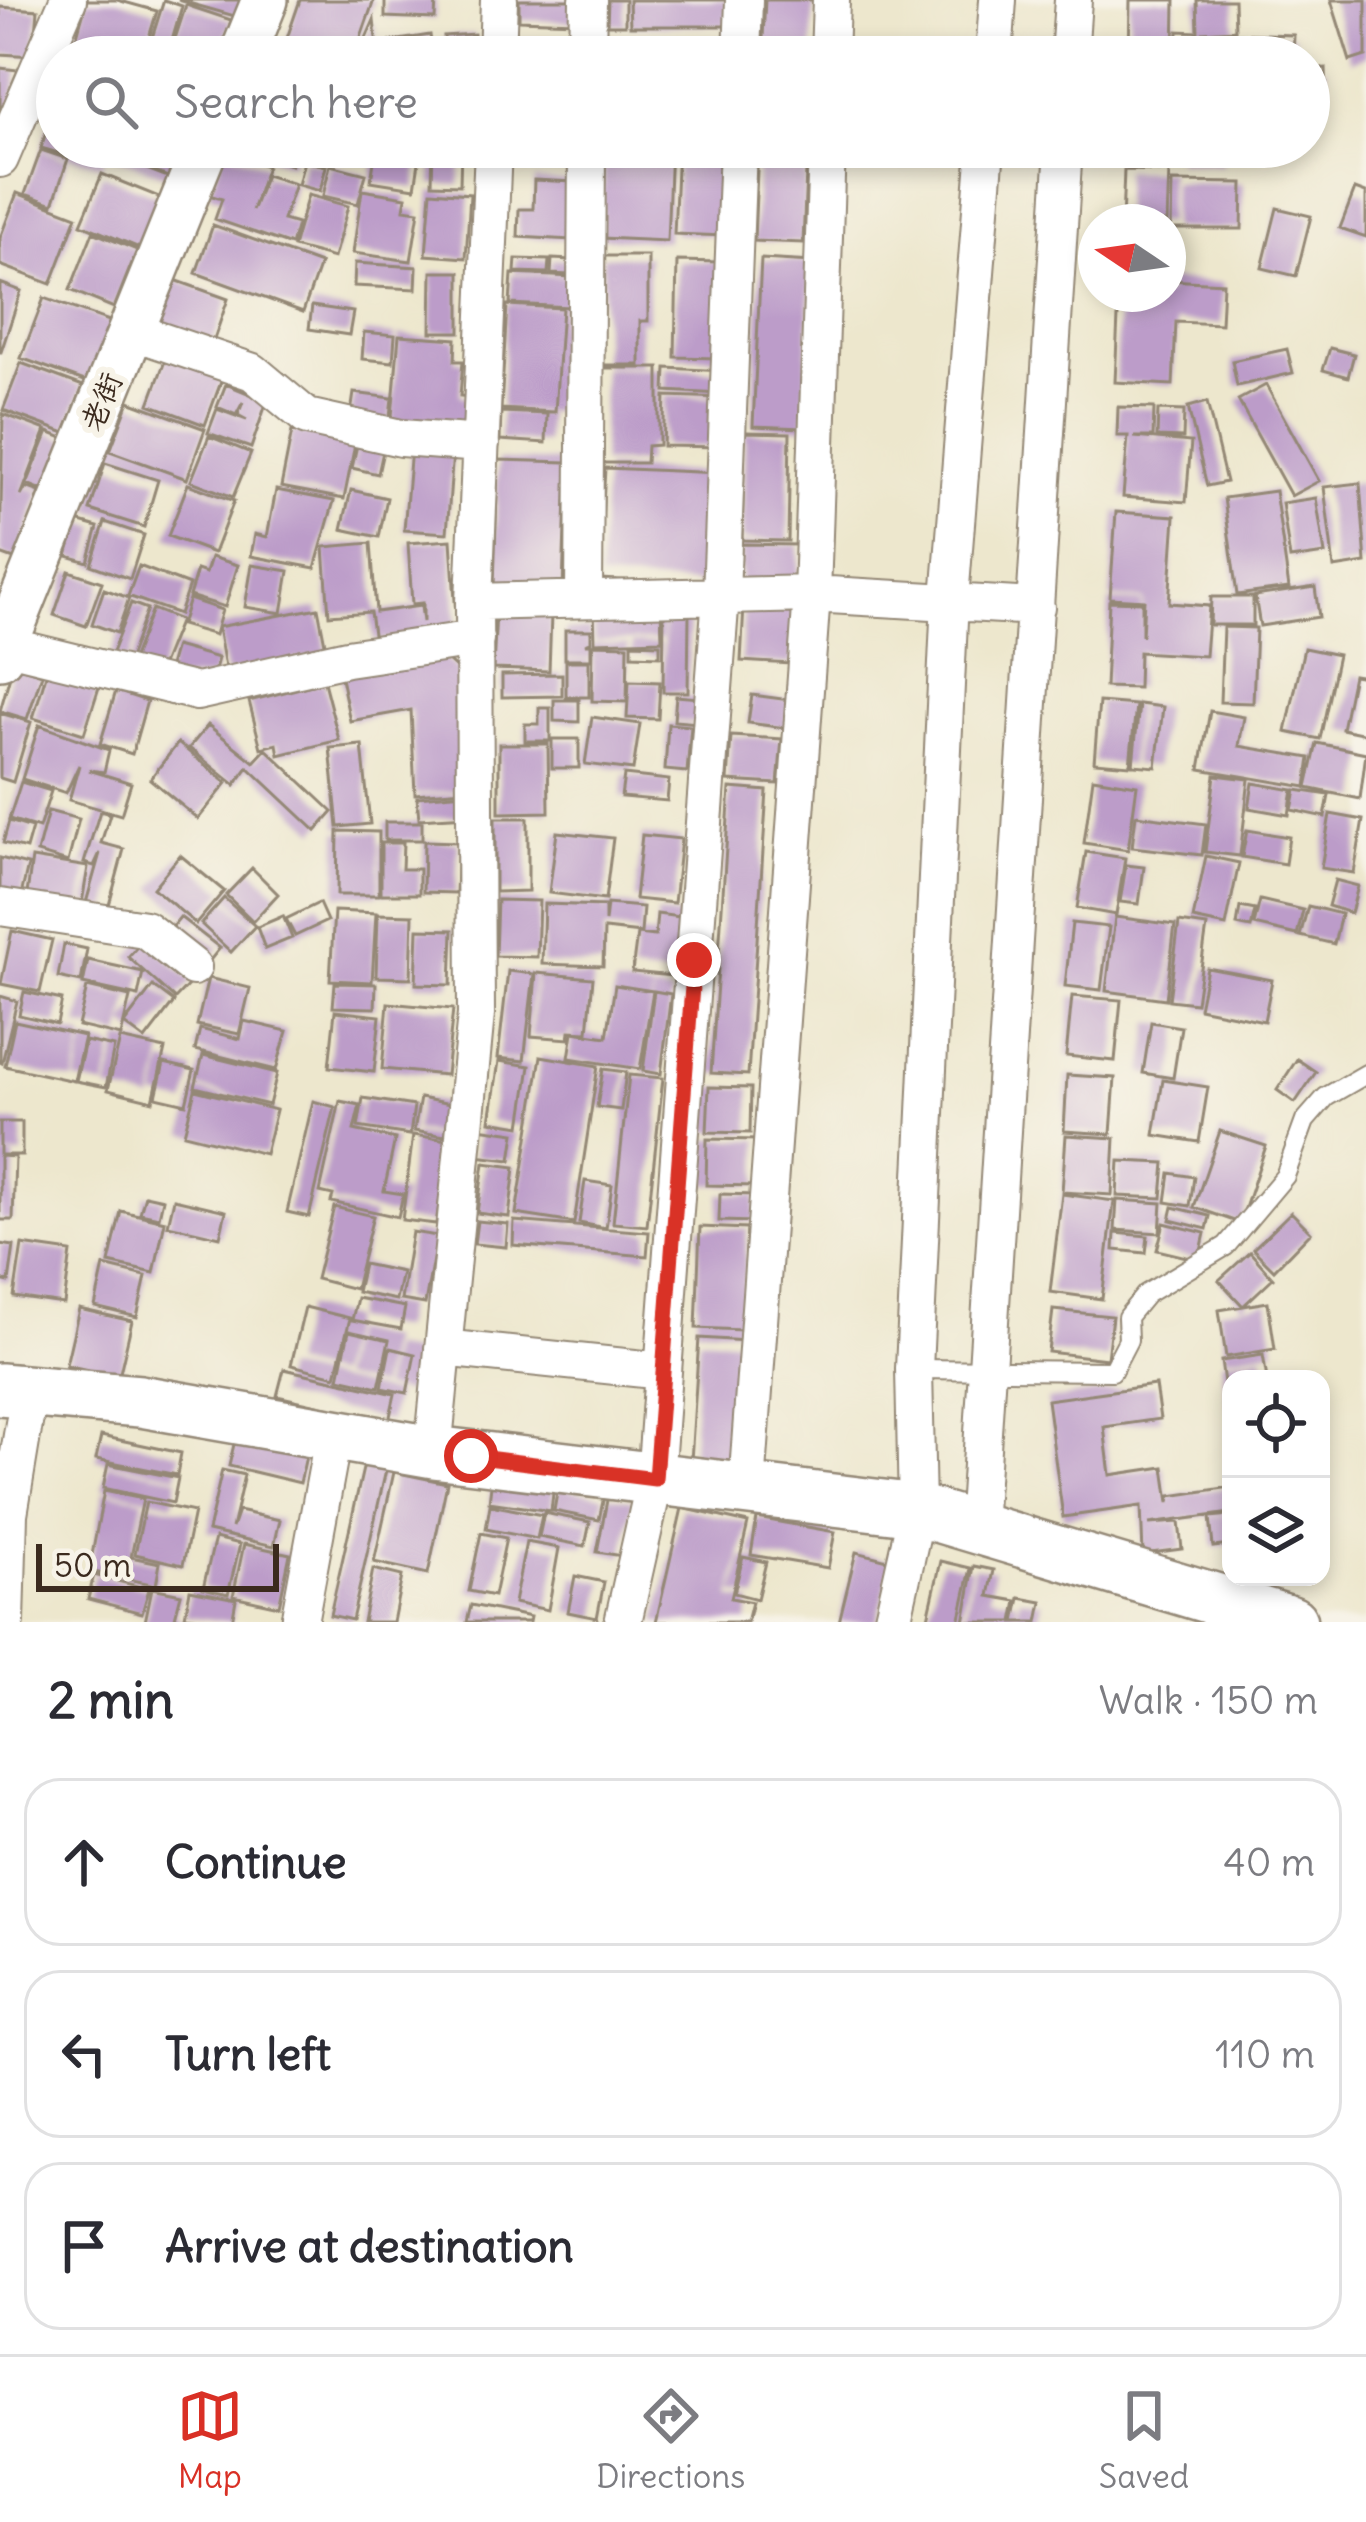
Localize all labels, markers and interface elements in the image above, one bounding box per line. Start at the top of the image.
search box [36,36,1330,168]
icon: search [78,69,144,135]
text: Search here [174,74,418,130]
north arrow [1078,204,1186,312]
street label: 老街 [72,367,130,437]
route end [667,933,721,987]
map controls [1222,1370,1330,1586]
button: locate [1222,1370,1330,1478]
route start [444,1429,498,1483]
button: layers [1222,1478,1330,1586]
scale bar [36,1538,279,1591]
text: 50 m [54,1544,131,1586]
text: 2 min [48,1668,174,1732]
text: Walk · 150 m [1099,1676,1318,1725]
icon: ahead [51,1829,117,1895]
text: Continue [165,1834,347,1890]
text: 40 m [1223,1838,1315,1887]
icon: left [51,2021,117,2087]
text: Turn left [165,2026,331,2082]
text: 110 m [1215,2030,1315,2079]
icon: arrive [51,2213,117,2279]
text: Arrive at destination [165,2218,574,2274]
tab: Map [177,2383,243,2497]
tab: Directions [596,2383,745,2497]
tab: Saved [1099,2383,1189,2497]

